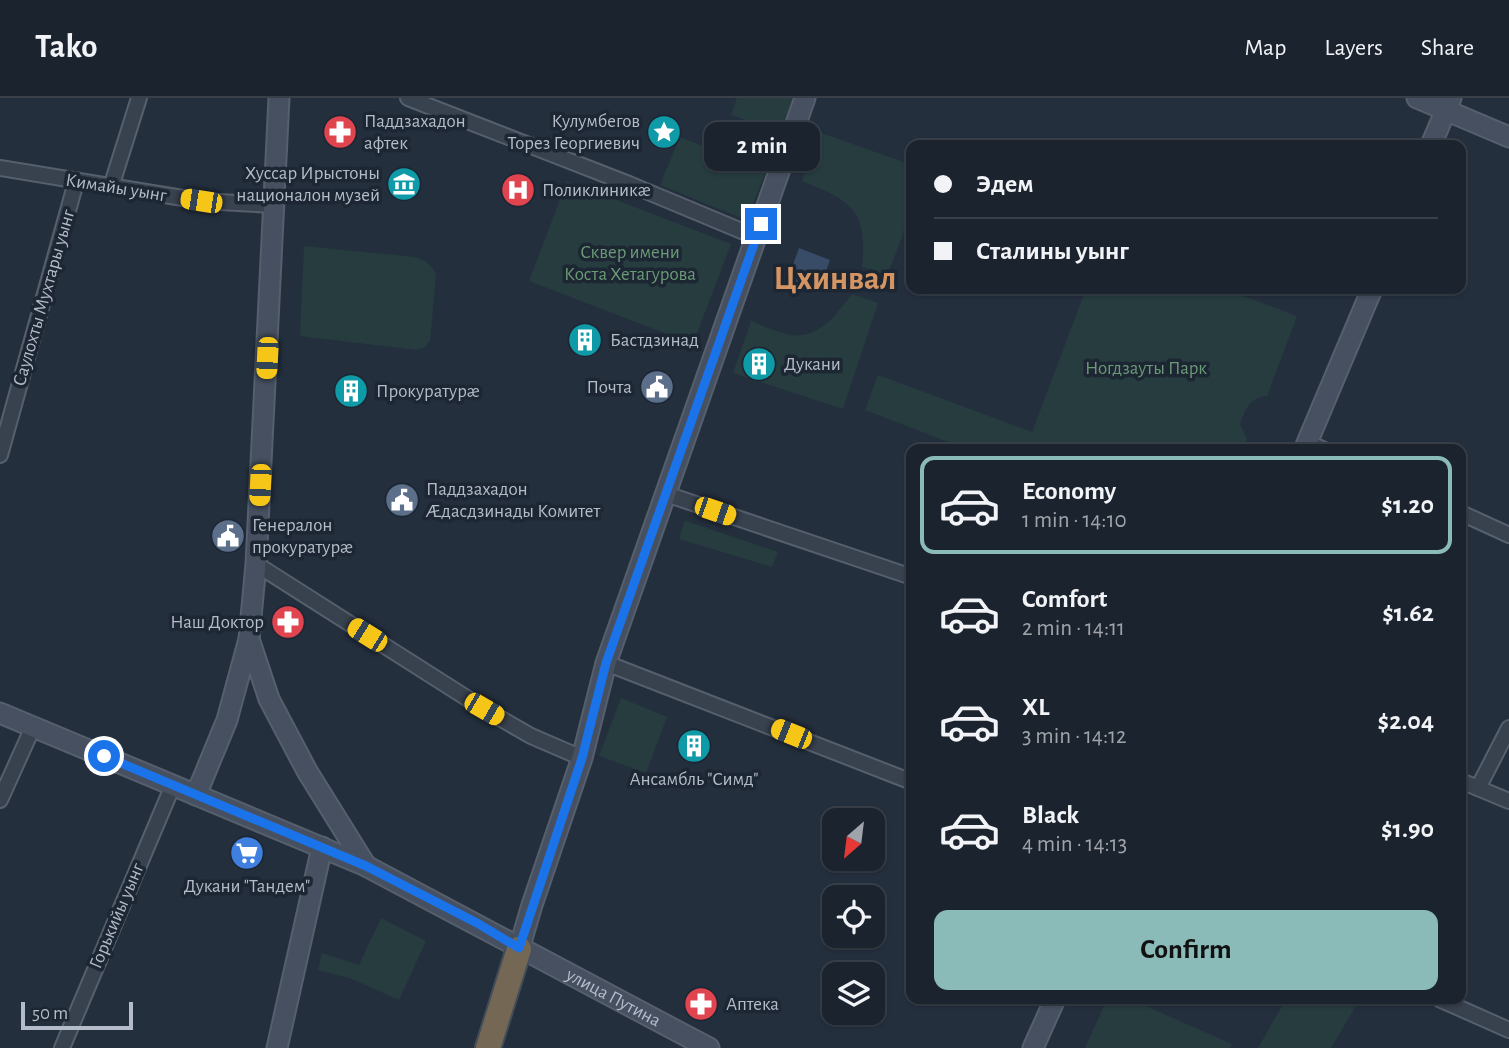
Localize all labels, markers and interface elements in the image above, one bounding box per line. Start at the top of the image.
text: Tako [35,31,98,64]
text: Map [1244,36,1286,60]
text: Layers [1324,36,1383,60]
text: Share [1421,36,1474,60]
place label: Паддзахадон афтек [364,112,466,153]
place label: Кулумбегов Торез Георгиевич [507,112,640,153]
pharmacy icon: Паддзахадон афтек [321,113,359,151]
place icon: Кулумбегов Торез Георгиевич [645,113,683,151]
callout: 2 min [703,122,819,172]
text: 2 min [736,135,788,158]
place label: Хуссар Ирыстоны националон музей [236,164,380,205]
museum icon: Хуссар Ирыстоны националон музей [385,165,423,203]
street label: Кимайы уынг [64,171,168,205]
hospital icon: Поликлиникæ [499,171,537,209]
text: Эдем [976,171,1034,197]
place label: Поликлиникæ [542,181,651,200]
car [179,187,224,215]
street label: Саулохты Мухтары уынг [10,207,78,388]
route end [745,208,777,240]
text: Сталины уынг [976,238,1129,264]
park label: Сквер имени Коста Хетагурова [564,243,696,284]
district label: Цхинвал [774,263,896,296]
building icon: Бастдзинад [566,321,604,359]
place label: Бастдзинад [610,331,699,350]
car [256,336,279,380]
building icon: Дукани [740,345,778,383]
place label: Дукани [784,355,841,374]
park label: Ногдзауты Парк [1085,359,1207,378]
public building icon: Почта [638,368,676,406]
building icon: Прокуратурæ [332,372,370,410]
place label: Почта [587,378,632,397]
place label: Прокуратурæ [376,382,480,401]
car [249,463,272,507]
icon: car [938,474,1001,537]
text: Economy [1022,478,1116,504]
place label: Паддзахадон Æдасдзинады Комитет [425,480,601,521]
public building icon: Паддзахадон Æдасдзинады Комитет [383,481,421,519]
text: $1.20 [1381,492,1434,518]
car [692,494,739,528]
text: 1 min · 14:10 [1022,509,1127,532]
place label: Генералон прокуратурæ [252,516,353,557]
public building icon: Генералон прокуратурæ [209,517,247,555]
icon: car [938,582,1001,645]
text: Comfort [1022,586,1107,612]
text: $1.62 [1382,600,1434,626]
pharmacy icon: Наш Доктор [269,603,307,641]
place label: Наш Доктор [170,613,264,632]
car [344,615,391,655]
text: 2 min · 14:11 [1022,617,1125,640]
car [461,689,508,729]
icon: car [938,690,1001,753]
text: XL [1022,694,1049,720]
text: $2.04 [1377,708,1434,734]
car [768,716,815,752]
text: 3 min · 14:12 [1022,725,1127,748]
building icon: Ансамбль "Симд" [675,727,713,765]
route start [88,740,120,772]
place label: Ансамбль "Симд" [629,770,759,789]
icon: car [938,798,1001,861]
text: Black [1022,802,1079,828]
north arrow [822,808,886,872]
map controls [822,808,885,1025]
text: $1.90 [1381,816,1434,842]
text: 4 min · 14:13 [1022,833,1127,856]
supermarket icon: Дукани "Тандем" [228,834,266,872]
street label: Горькийы уынг [86,860,148,971]
place label: Дукани "Тандем" [184,877,310,896]
button: locate [822,885,885,948]
button: Confirm [934,910,1438,990]
button: layers [822,962,885,1025]
street label: улица Путина [562,964,664,1030]
pharmacy icon: Аптека [682,985,720,1023]
place label: Аптека [726,995,779,1014]
scale bar [21,999,133,1031]
text: 50 m [32,1004,68,1023]

